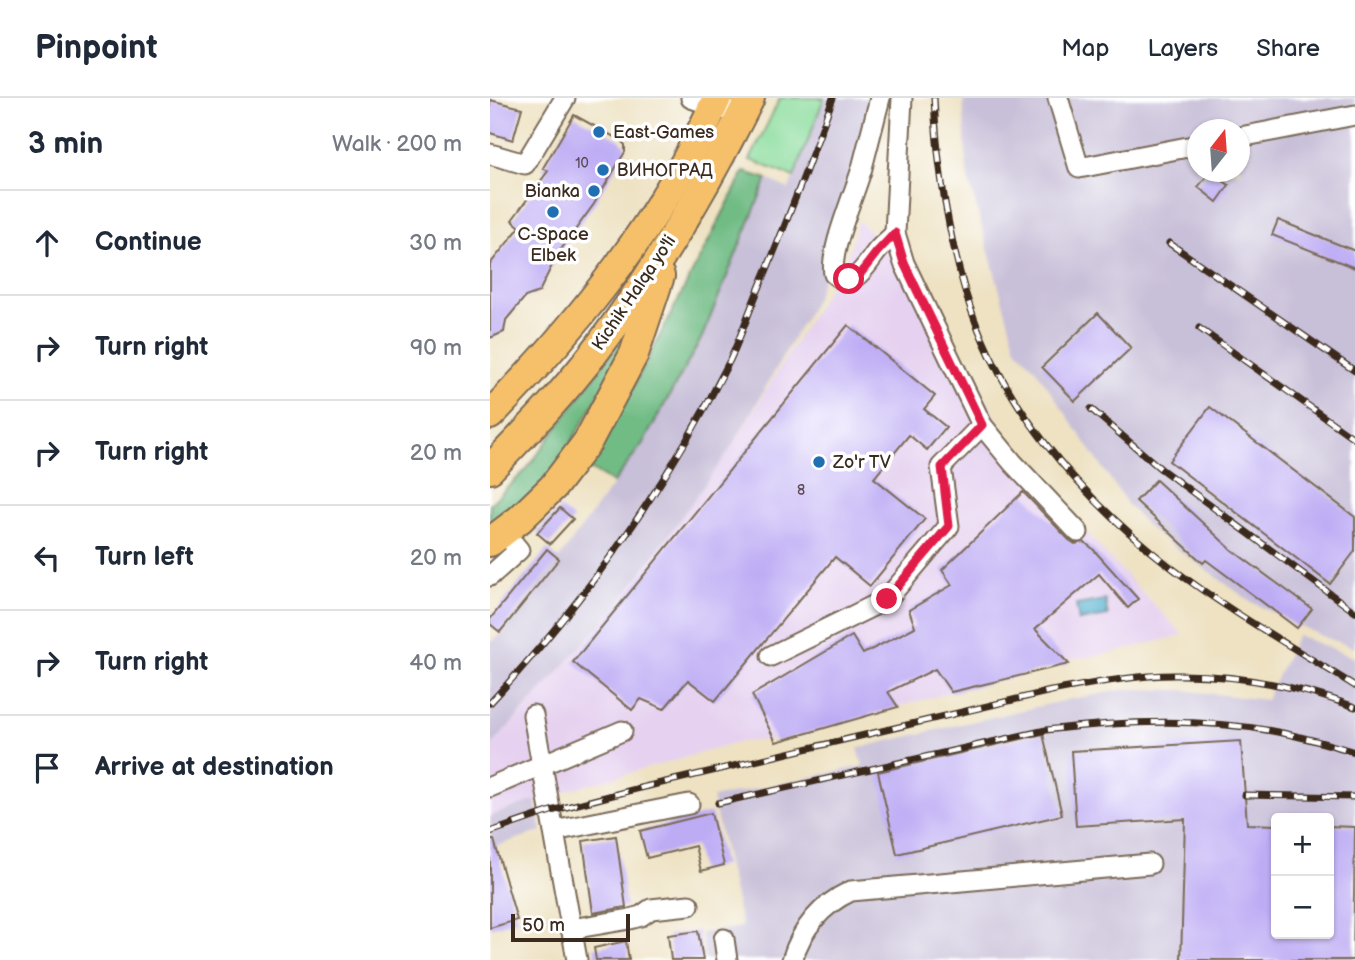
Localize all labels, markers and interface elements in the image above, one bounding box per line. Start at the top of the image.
text: Pinpoint [35,28,157,68]
text: Map [1061,34,1109,63]
text: Layers [1147,34,1218,63]
text: Share [1256,34,1320,63]
north arrow [1187,119,1250,182]
place label: East-Games [613,122,714,143]
marker: East-Games [591,124,607,140]
text: 3 min [28,126,103,162]
text: Walk · 200 m [332,130,462,158]
house number: 10 [575,155,589,172]
place label: ВИНОГРАД [617,160,713,181]
marker: ВИНОГРАД [595,162,611,178]
place label: Bianka [524,181,580,202]
marker: Bianka [586,183,602,199]
marker: C-Space Elbek [545,204,561,220]
icon: ahead [28,224,66,262]
place label: C-Space Elbek [517,224,589,266]
text: Continue [95,227,202,258]
text: 30 m [409,229,462,257]
street label: Kichik Halqa yo'li [588,231,680,355]
route start [833,263,864,294]
icon: right [28,329,66,367]
text: Turn right [95,332,208,363]
text: 90 m [410,334,462,362]
icon: right [28,434,66,472]
text: Turn right [95,437,208,468]
text: 20 m [410,439,462,467]
place label: Zo'r TV [832,452,891,473]
marker: Zo'r TV [811,454,827,470]
house number: 8 [797,482,805,499]
icon: left [28,539,66,577]
text: Turn left [95,542,194,573]
text: 20 m [410,544,462,572]
route end [871,583,902,614]
icon: right [28,644,66,682]
text: Turn right [95,647,208,678]
text: 40 m [409,649,462,677]
icon: arrive [28,749,66,787]
text: Arrive at destination [95,752,334,783]
map controls [1271,813,1334,939]
button: + [1271,813,1334,876]
button: − [1271,876,1334,939]
scale bar [511,911,630,943]
text: 50 m [522,914,565,937]

